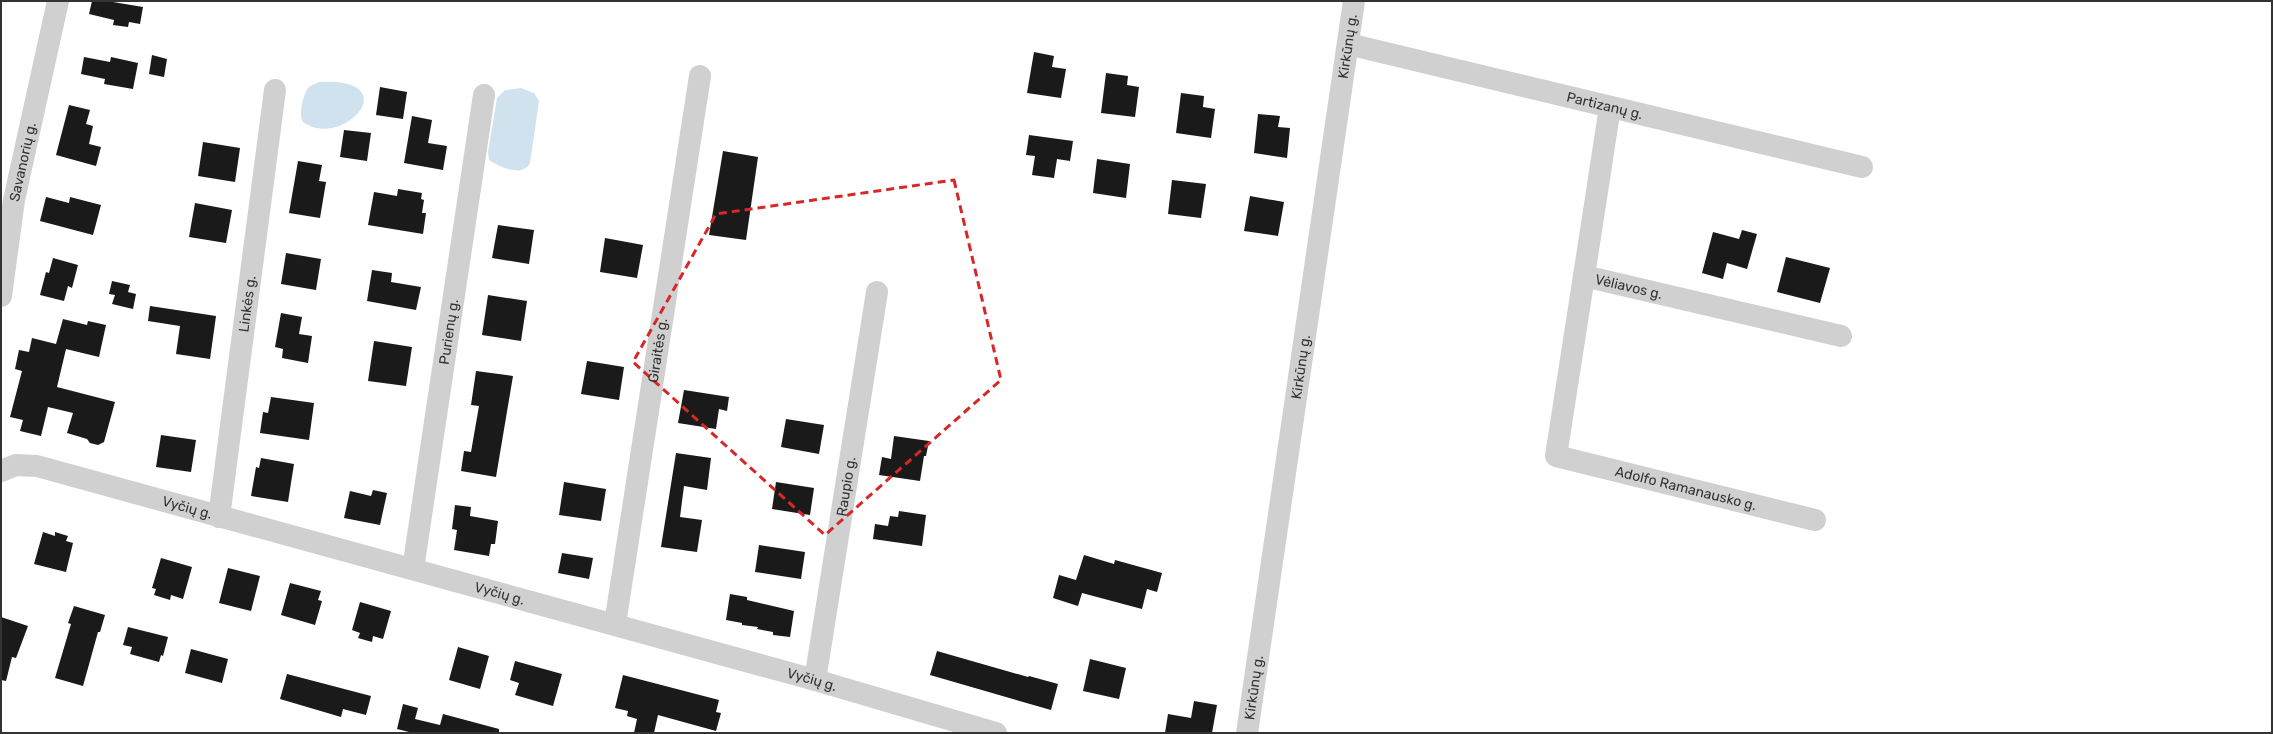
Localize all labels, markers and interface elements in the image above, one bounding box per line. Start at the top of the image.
street label: Kirkūnų g. [1334,13,1360,80]
street label: Partizanų g. [1565,88,1645,123]
street label: Savanorių g. [5,121,39,203]
street label: Vėliavos g. [1593,270,1664,303]
street label: Linkės g. [235,274,259,333]
street label: Purienų g. [435,298,462,366]
street label: Giraitės g. [644,317,671,384]
street label: Kirkūnų g. [1287,333,1314,400]
street label: Raupio g. [833,455,859,518]
street label: Adolfo Ramanausko g. [1614,462,1758,514]
street label: Vyčių g. [160,492,214,522]
street label: Vyčių g. [473,578,527,608]
street label: Kirkūnų g. [1241,654,1267,721]
street label: Vyčių g. [785,664,839,695]

